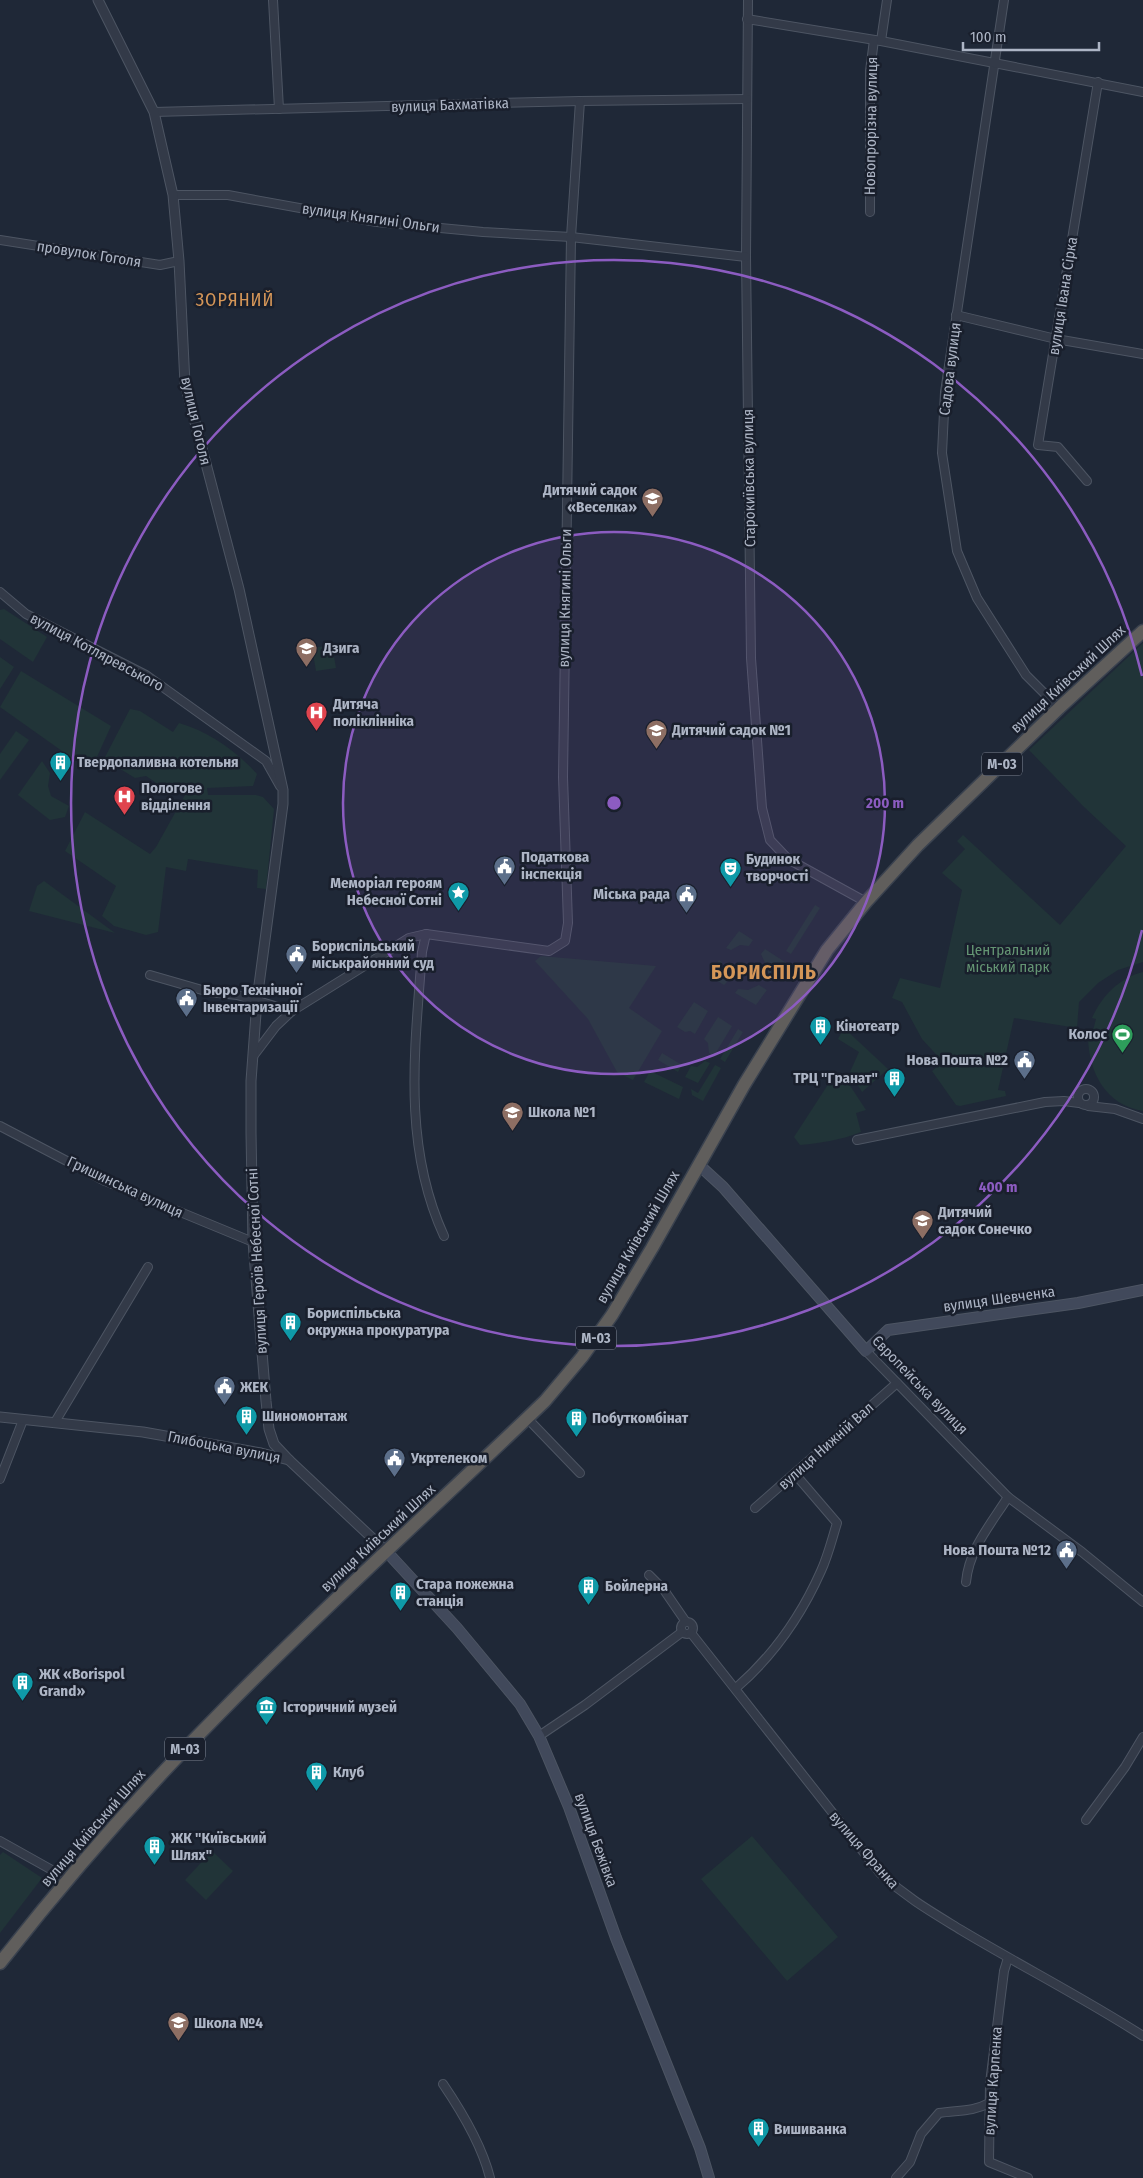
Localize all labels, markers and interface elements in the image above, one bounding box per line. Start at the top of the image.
scale bar [963,20,1099,52]
text: 100 m [970,28,1007,46]
street label: Новопрорізна вулиця [861,57,881,195]
street label: вулиця Бахматівка [391,94,509,116]
street label: вулиця Княгині Ольги [301,199,441,237]
street label: вулиця Івана Сірка [1045,236,1081,356]
street label: провулок Гоголя [36,237,142,271]
district label: ЗОРЯНИЙ [196,289,274,311]
street label: Садова вулиця [935,321,965,417]
street label: вулиця Гоголя [177,375,215,467]
street label: Старокиївська вулиця [739,409,759,547]
place label: Дитячий садок «Веселка» [542,481,637,516]
school or university icon: Дитячий садок «Веселка» [641,487,665,518]
street label: вулиця Княгині Ольги [555,528,575,668]
street label: вулиця Котляревського [27,609,167,695]
street label: вулиця Київський Шлях [1007,621,1129,737]
school or university icon: Дзига [295,636,319,667]
place label: Дзига [322,639,360,657]
place label: Дитяча поліклінніка [332,695,415,730]
hospital icon: Дитяча поліклінніка [305,701,329,732]
school or university icon: Дитячий садок №1 [644,718,668,749]
place label: Дитячий садок №1 [671,721,791,739]
building icon: Твердопаливна котельня [49,750,73,781]
road number: М-03 [982,752,1022,776]
place label: Твердопаливна котельня [77,753,239,771]
place label: Пологове відділення [141,779,211,814]
hospital icon: Пологове відділення [113,785,137,816]
centre of rings [605,794,623,812]
text: 200 m [865,794,904,812]
place label: Податкова інспекція [521,848,590,883]
place label: Будинок творчості [746,850,809,885]
public building icon: Податкова інспекція [493,854,517,885]
theatre icon: Будинок творчості [718,856,742,887]
place label: Меморіал героям Небесної Сотні [330,874,442,909]
place icon: Меморіал героям Небесної Сотні [446,880,470,911]
public building icon: Міська рада [674,882,698,913]
place label: Міська рада [593,885,671,903]
place label: Бориспільський міськрайонний суд [312,937,434,972]
park label: Центральний міський парк [966,941,1050,976]
public building icon: Бориспільський міськрайонний суд [284,943,308,974]
district label: БОРИСПІЛЬ [711,960,817,984]
place label: Бюро Технічної Інвентаризації [203,981,303,1016]
public building icon: Бюро Технічної Інвентаризації [175,987,199,1018]
building icon: Кінотеатр [808,1014,832,1045]
place label: Кінотеатр [836,1017,899,1035]
sports icon: Колос [1111,1022,1135,1053]
place label: Колос [1069,1025,1107,1043]
public building icon: Нова Пошта №2 [1012,1048,1036,1079]
place label: Нова Пошта №2 [906,1051,1008,1069]
building icon: ТРЦ "Гранат" [882,1066,906,1097]
place label: ТРЦ "Гранат" [793,1069,878,1087]
school or university icon: Школа №1 [500,1100,524,1131]
place label: Школа №1 [528,1103,596,1121]
street label: Гришинська вулиця [64,1152,186,1222]
street label: вулиця Київський Шлях [593,1167,683,1306]
street label: вулиця Героїв Небесної Сотні [243,1168,271,1354]
text: 400 m [979,1178,1017,1196]
place label: Дитячий садок Сонечко [937,1203,1032,1238]
school or university icon: Дитячий садок Сонечко [910,1209,934,1240]
street label: вулиця Шевченка [942,1282,1056,1316]
place label: Бориспільська окружна прокуратура [307,1304,450,1339]
building icon: Бориспільська окружна прокуратура [279,1310,303,1341]
road number: М-03 [576,1326,616,1350]
street label: Європейська вулиця [868,1332,972,1438]
public building icon: ЖЕК [212,1375,236,1406]
place label: ЖЕК [239,1378,268,1396]
street label: вулиця Нижній Вал [775,1399,877,1493]
building icon: Шиномонтаж [234,1404,258,1435]
building icon: Побуткомбінат [564,1406,588,1437]
place label: Шиномонтаж [262,1407,348,1425]
place label: Побуткомбінат [592,1409,689,1427]
street label: Глибоцька вулиця [166,1427,282,1467]
public building icon: Укртелеком [383,1446,407,1477]
place label: Укртелеком [410,1449,487,1467]
street label: вулиця Київський Шлях [317,1480,439,1596]
public building icon: Нова Пошта №12 [1055,1538,1079,1569]
place label: Нова Пошта №12 [943,1541,1051,1559]
building icon: Бойлерна [577,1574,601,1605]
place label: Стара пожежна станція [416,1575,515,1610]
place label: Бойлерна [605,1577,669,1595]
building icon: Стара пожежна станція [388,1581,412,1612]
place label: ЖК «Borispol Grand» [38,1665,125,1700]
building icon: ЖК «Borispol Grand» [11,1671,35,1702]
museum icon: Історичний музей [255,1695,279,1726]
place label: Історичний музей [283,1698,397,1716]
road number: М-03 [165,1738,205,1760]
building icon: Клуб [305,1760,329,1791]
place label: Клуб [333,1763,364,1781]
street label: вулиця Київський Шлях [37,1765,149,1891]
street label: вулиця Бежівка [571,1791,621,1889]
street label: вулиця Франка [825,1808,903,1892]
place label: ЖК "Київський Шлях" [170,1829,267,1864]
building icon: ЖК "Київський Шлях" [143,1835,167,1866]
school or university icon: Школа №4 [166,2011,190,2042]
place label: Школа №4 [194,2014,263,2032]
street label: вулиця Карпенка [980,2026,1006,2136]
building icon: Вишиванка [746,2117,770,2148]
place label: Вишиванка [774,2120,847,2138]

